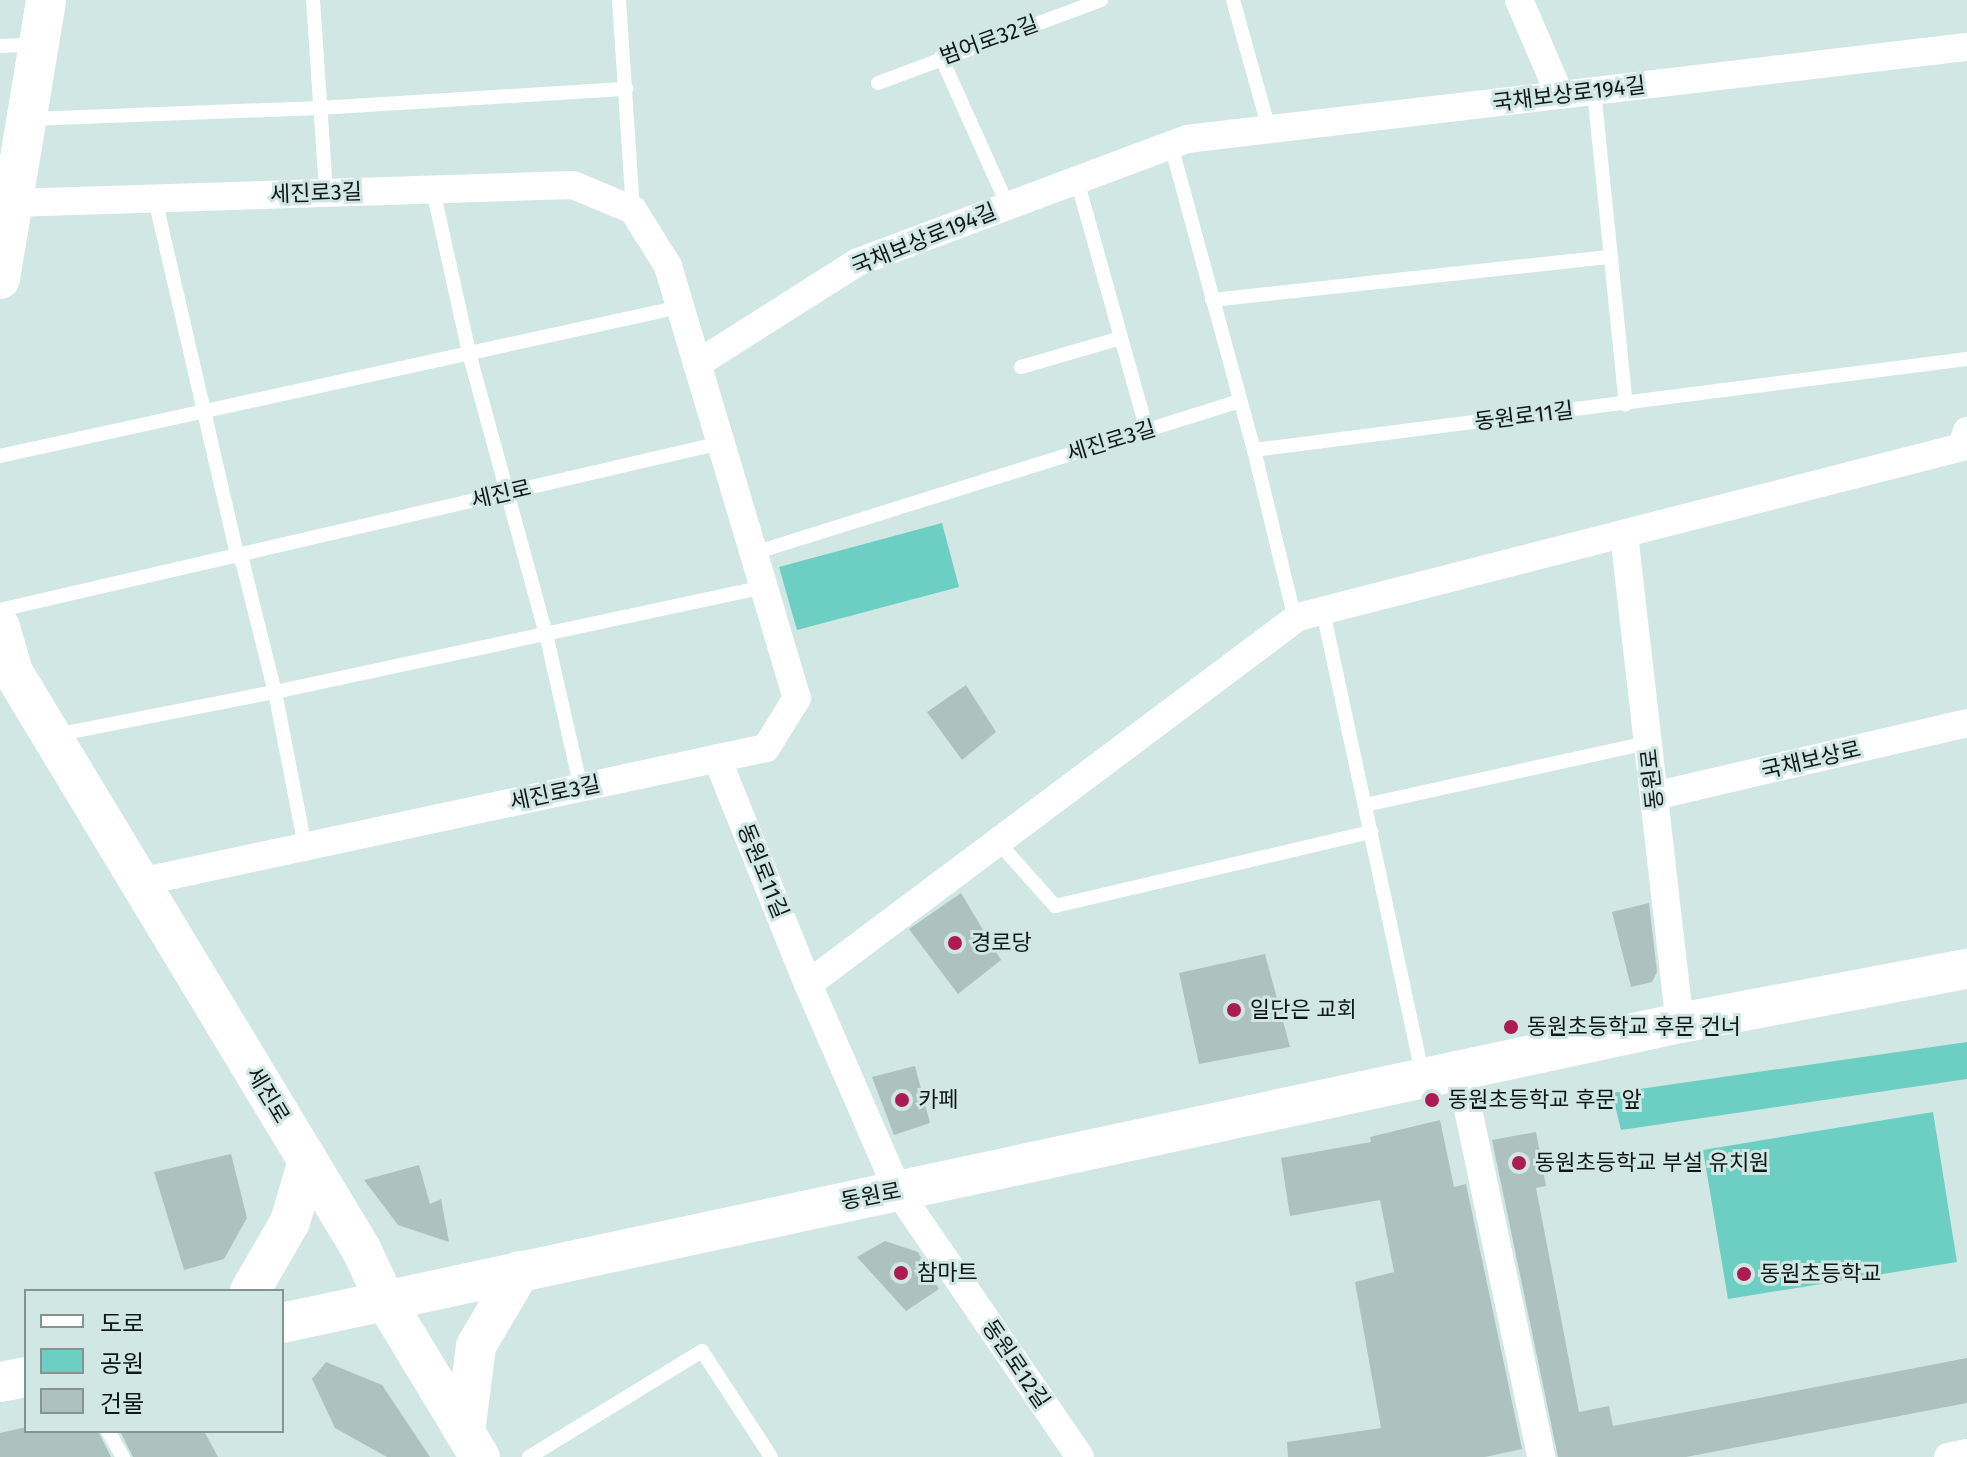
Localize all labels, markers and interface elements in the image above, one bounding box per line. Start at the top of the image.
street label: 범어로32길 [936,10,1042,70]
street label: 국채보상로194길 [1491,72,1647,116]
street label: 세진로3길 [270,178,362,208]
street label: 국채보상로194길 [848,198,1000,280]
street label: 동원로11길 [1473,397,1575,435]
street label: 세진로3길 [1063,415,1159,467]
street label: 세진로 [468,474,534,514]
street label: 국채보상로 [1759,736,1863,784]
street label: 동원로 [1636,747,1668,811]
street label: 세진로3길 [507,771,603,815]
street label: 동원로11길 [732,820,794,922]
place label: 경로당 [971,930,1032,956]
marker: 경로당 [946,934,964,952]
place label: 일단은 교회 [1250,997,1357,1023]
marker: 일단은 교회 [1225,1001,1243,1019]
place label: 동원초등학교 후문 건너 [1527,1014,1741,1040]
marker: 동원초등학교 후문 건너 [1502,1018,1520,1036]
street label: 세진로 [241,1062,295,1128]
place label: 카페 [918,1087,958,1113]
place label: 동원초등학교 후문 앞 [1448,1087,1642,1113]
marker: 카페 [893,1091,911,1109]
marker: 동원초등학교 후문 앞 [1423,1091,1441,1109]
place label: 동원초등학교 부설 유치원 [1535,1150,1769,1176]
marker: 동원초등학교 부설 유치원 [1510,1154,1528,1172]
street label: 동원로 [839,1177,903,1215]
place label: 참마트 [917,1260,978,1286]
place label: 동원초등학교 [1760,1261,1881,1287]
marker: 참마트 [892,1264,910,1282]
marker: 동원초등학교 [1735,1265,1753,1283]
legend [24,1289,284,1433]
text: 도로 [100,1310,144,1338]
street label: 동원로12길 [977,1315,1055,1413]
text: 공원 [100,1350,144,1378]
text: 건물 [100,1390,144,1418]

